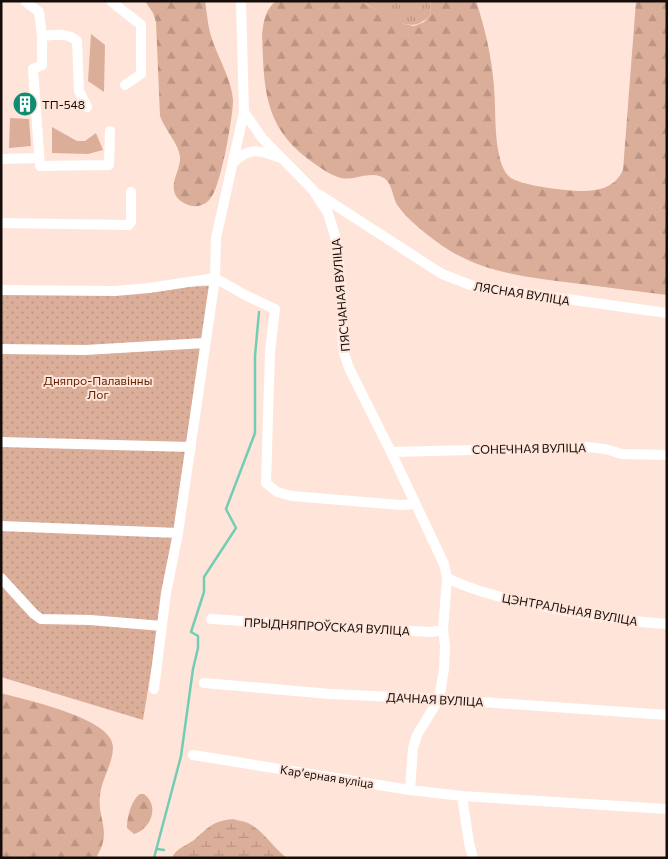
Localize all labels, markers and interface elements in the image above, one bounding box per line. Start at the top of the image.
building icon: ТП-548 [12,91,38,117]
place label: ТП-548 [42,97,85,111]
street label: ПЯСЧАНАЯ ВУЛІЦА [328,238,352,352]
street label: ЛЯСНАЯ ВУЛІЦА [473,278,571,308]
park label: Дняпро-Палавінны Лог [44,373,152,401]
street label: СОНЕЧНАЯ ВУЛІЦА [472,440,586,456]
street label: ЦЭНТРАЛЬНАЯ ВУЛІЦА [501,590,639,628]
street label: ПРЫДНЯПРОЎСКАЯ ВУЛІЦА [244,615,410,637]
street label: ДАЧНАЯ ВУЛІЦА [386,689,484,709]
street label: Карʼерная вуліца [279,762,375,790]

